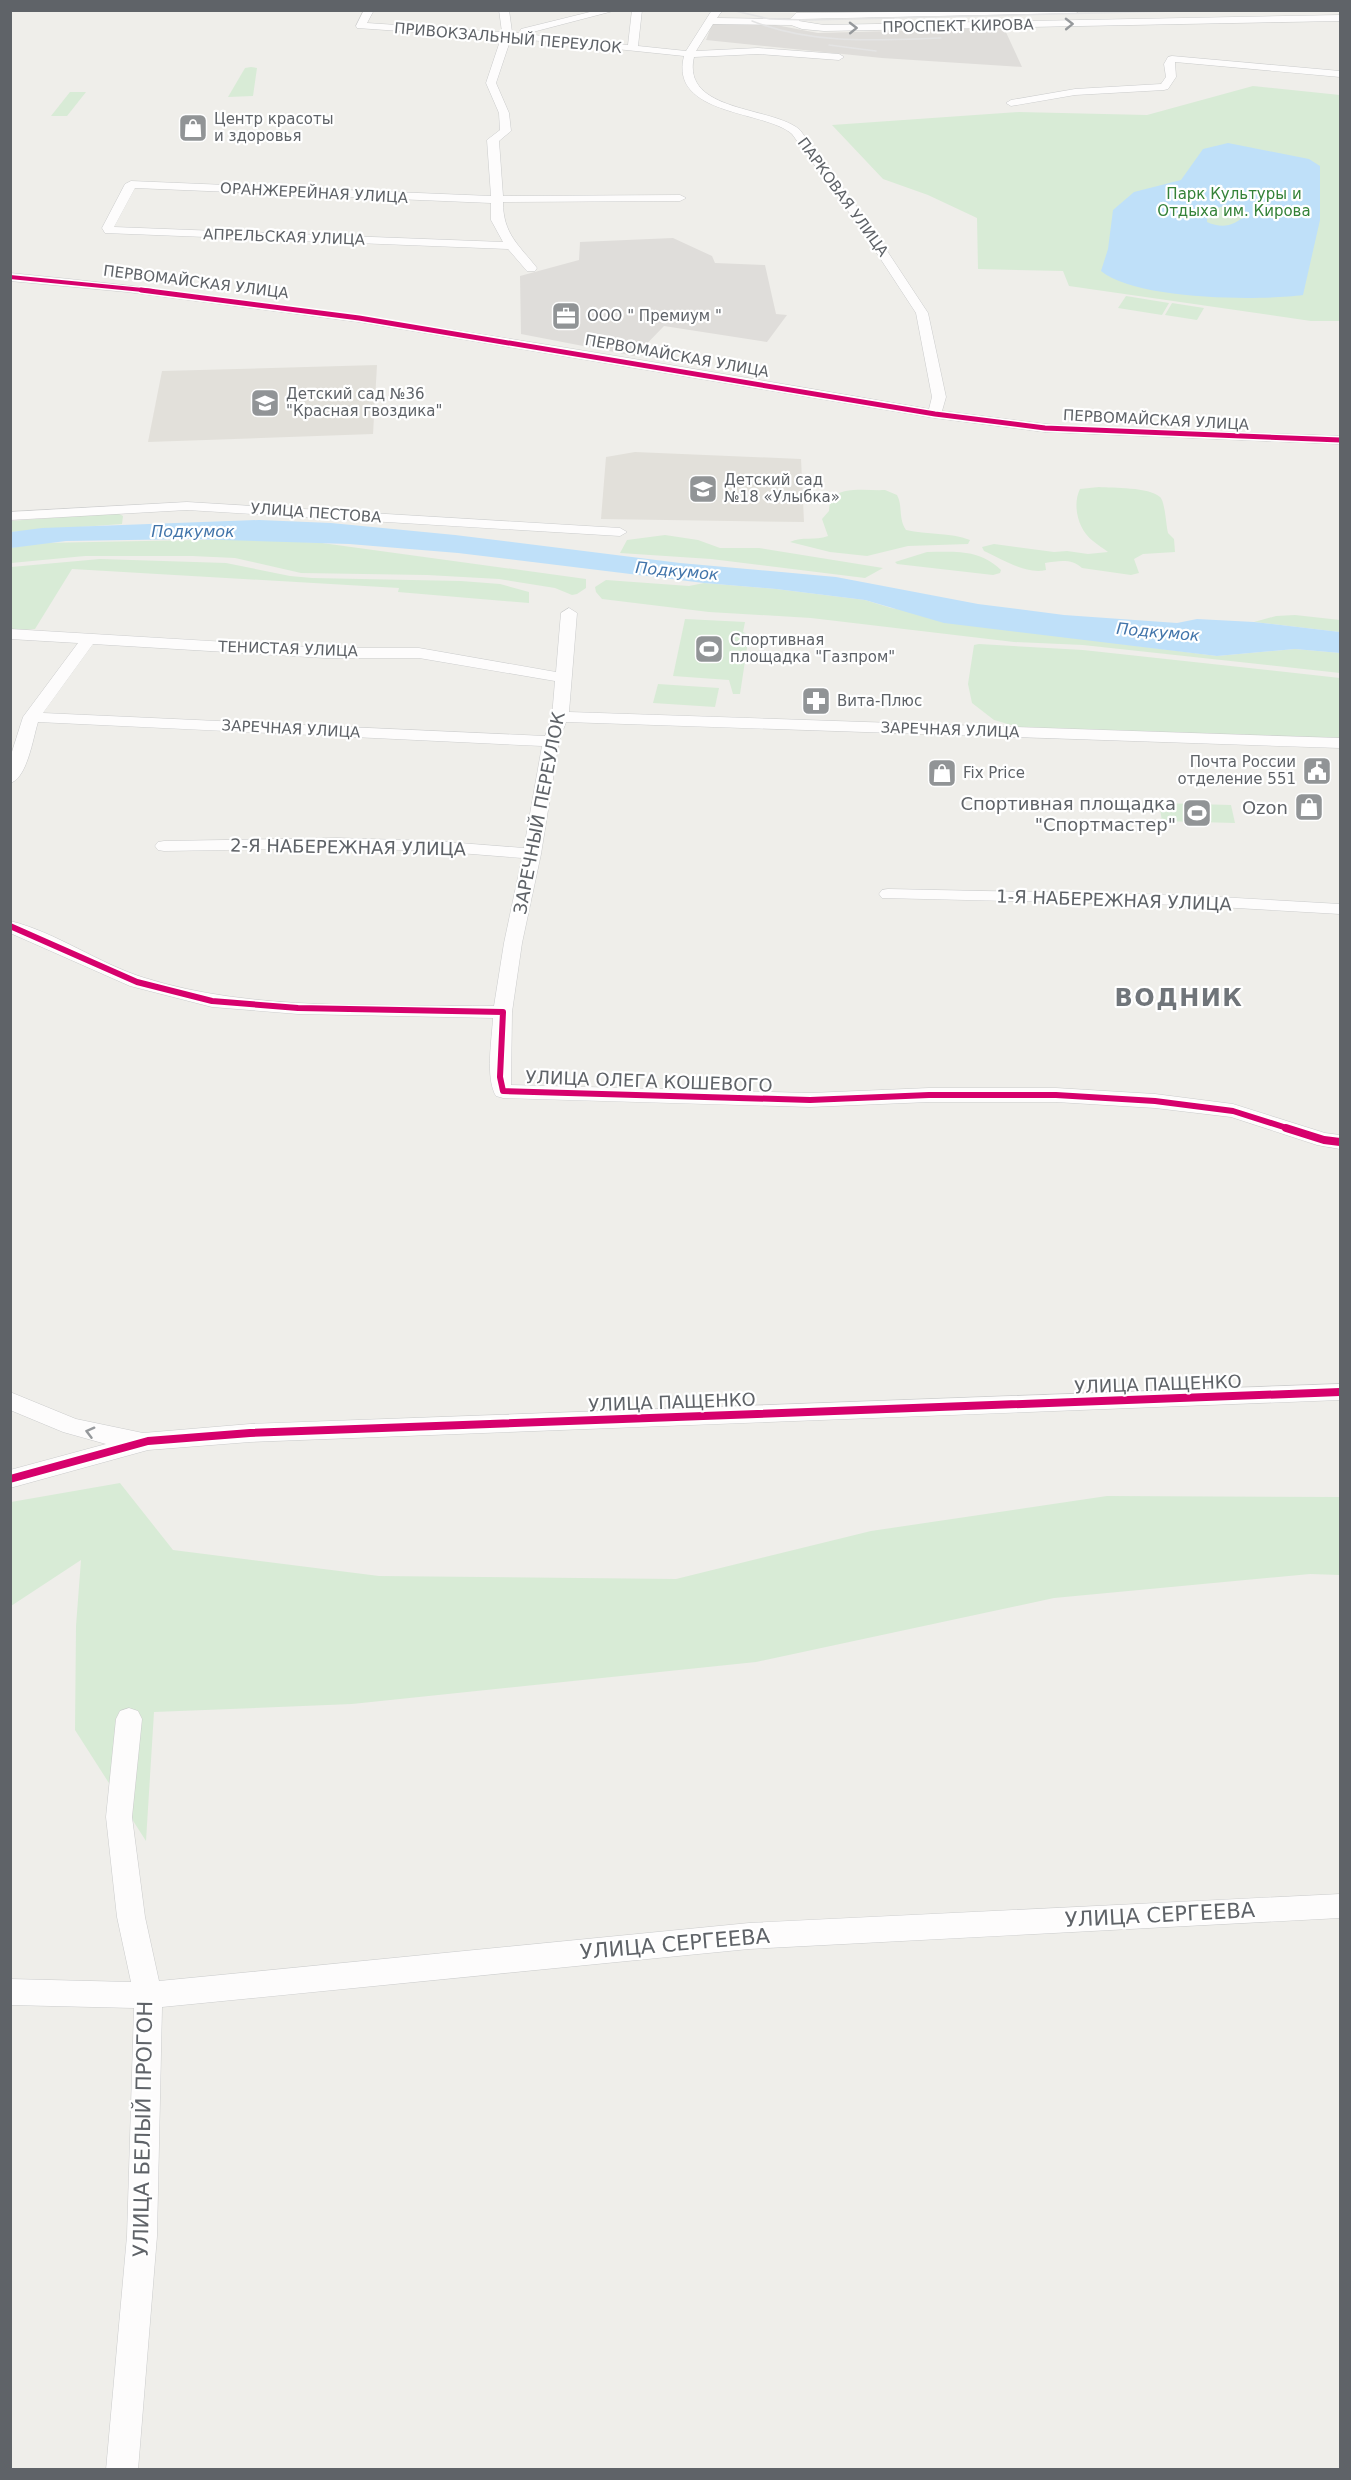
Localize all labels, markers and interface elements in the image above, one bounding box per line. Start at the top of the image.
street label: ПРОСПЕКТ КИРОВА [882,16,1034,36]
street label: ПРИВОКЗАЛЬНЫЙ ПЕРЕУЛОК [393,18,623,57]
one-way arrow [1064,18,1073,30]
one-way arrow [848,21,857,34]
place label: Центр красоты и здоровья [214,110,334,145]
shop icon: Центр красоты и здоровья [177,112,209,144]
street label: ПАРКОВАЯ УЛИЦА [794,134,893,260]
street label: ОРАНЖЕРЕЙНАЯ УЛИЦА [220,178,409,207]
park label: Парк Культуры и Отдыха им. Кирова [1157,185,1311,220]
street label: АПРЕЛЬСКАЯ УЛИЦА [203,225,366,249]
street label: ПЕРВОМАЙСКАЯ УЛИЦА [102,261,290,302]
office icon: ООО " Премиум " [550,300,582,332]
place label: ООО " Премиум " [587,307,722,325]
street label: ПЕРВОМАЙСКАЯ УЛИЦА [584,330,771,381]
place label: Детский сад №36 "Красная гвоздика" [286,385,442,420]
school or university icon: Детский сад №36 "Красная гвоздика" [249,387,281,419]
street label: ПЕРВОМАЙСКАЯ УЛИЦА [1062,405,1250,434]
place label: Детский сад №18 «Улыбка» [724,471,840,506]
school or university icon: Детский сад №18 «Улыбка» [687,473,719,505]
street label: УЛИЦА ПЕСТОВА [250,499,383,527]
water label: Подкумок [151,522,235,541]
water label: Подкумок [635,558,720,584]
water label: Подкумок [1116,619,1201,645]
place label: Спортивная площадка "Газпром" [730,631,895,666]
sports icon: Спортивная площадка "Газпром" [693,633,725,665]
street label: ТЕНИСТАЯ УЛИЦА [217,638,359,660]
pharmacy icon: Вита-Плюс [800,685,832,717]
place label: Вита-Плюс [837,692,922,710]
street label: ЗАРЕЧНЫЙ ПЕРЕУЛОК [509,710,569,916]
street label: ЗАРЕЧНАЯ УЛИЦА [221,716,362,742]
street label: ЗАРЕЧНАЯ УЛИЦА [880,719,1020,741]
place label: Почта России отделение 551 [1177,753,1296,788]
public building icon: Почта России отделение 551 [1301,755,1333,787]
shop icon: Fix Price [926,757,958,789]
place label: Fix Price [963,764,1025,782]
shop icon: Ozon [1293,791,1325,823]
place label: Спортивная площадка "Спортмастер" [960,793,1176,835]
sports icon: Спортивная площадка "Спортмастер" [1181,797,1213,829]
place label: Ozon [1242,797,1288,818]
street label: 2-Я НАБЕРЕЖНАЯ УЛИЦА [230,834,467,860]
street label: 1-Я НАБЕРЕЖНАЯ УЛИЦА [996,885,1233,915]
district label: ВОДНИК [1115,984,1243,1012]
street label: УЛИЦА ОЛЕГА КОШЕВОГО [525,1066,773,1096]
street label: УЛИЦА ПАЩЕНКО [1074,1371,1242,1397]
street label: УЛИЦА ПАЩЕНКО [588,1389,756,1415]
one-way arrow [85,1427,95,1440]
street label: УЛИЦА СЕРГЕЕВА [1064,1898,1256,1932]
street label: УЛИЦА СЕРГЕЕВА [579,1924,771,1964]
street label: УЛИЦА БЕЛЫЙ ПРОГОН [128,2001,157,2257]

